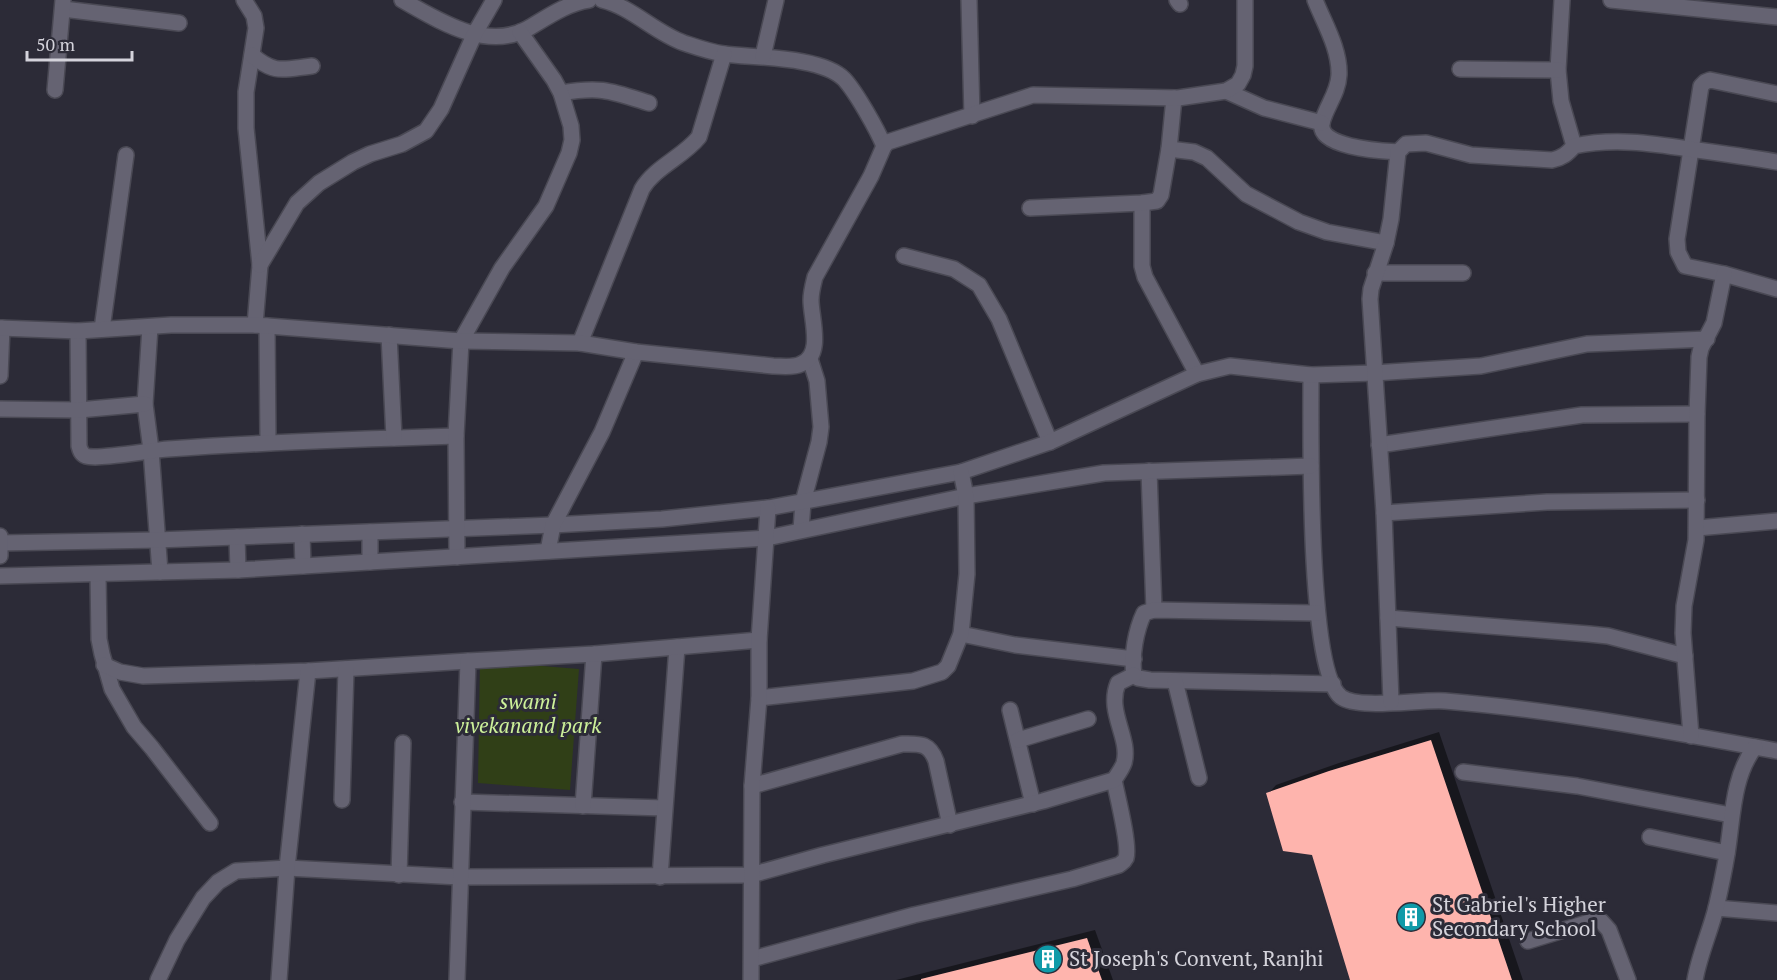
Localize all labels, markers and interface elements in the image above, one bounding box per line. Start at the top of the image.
scale bar [27,24,132,62]
text: 50 m [36,32,76,56]
park label: swami vivekanand park [455,687,602,739]
place label: St Gabriel's Higher Secondary School [1432,890,1606,942]
building icon: St Gabriel's Higher Secondary School [1395,901,1427,933]
building icon: St Joseph's Convent, Ranjhi [1032,943,1064,975]
place label: St Joseph's Convent, Ranjhi [1069,944,1324,972]

